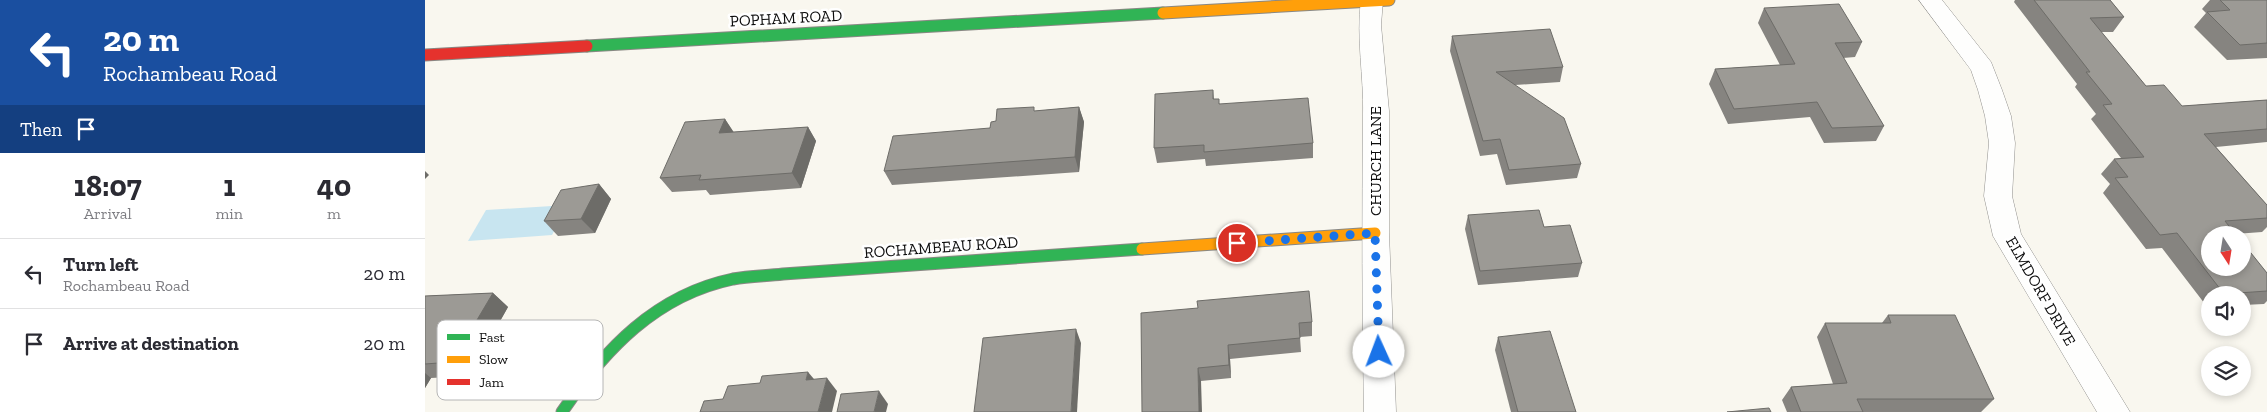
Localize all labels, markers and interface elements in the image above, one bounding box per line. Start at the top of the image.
street label: POPHAM ROAD [729,6,843,30]
text: 20 m [103,18,179,60]
icon: left [20,20,85,85]
text: Rochambeau Road [103,60,277,87]
street label: CHURCH LANE [1366,106,1385,216]
icon: arrive [72,115,100,143]
text: Then [20,118,62,141]
text: 18:07 [74,168,142,204]
text: 1 [223,168,235,204]
text: 40 [317,168,351,204]
text: Arrival [84,204,132,223]
text: min [216,204,243,223]
text: m [327,204,341,223]
pin [1216,222,1258,264]
north arrow [2201,226,2251,276]
map controls [2201,226,2251,396]
icon: arrive [1223,229,1251,257]
street label: ROCHAMBEAU ROAD [863,232,1019,262]
street label: ELMDORF DRIVE [2002,233,2080,349]
text: Turn left [63,253,138,276]
icon: left [20,260,48,288]
text: 20 m [364,262,405,285]
text: Rochambeau Road [63,276,190,295]
button: sound [2201,286,2251,336]
legend [437,320,603,400]
position arrow [1352,325,1404,377]
text: Fast [479,329,506,346]
icon: arrive [20,330,48,358]
text: Arrive at destination [63,332,239,355]
text: 20 m [364,332,405,355]
button: layers [2201,346,2251,396]
text: Slow [479,351,508,368]
text: Jam [479,374,504,391]

